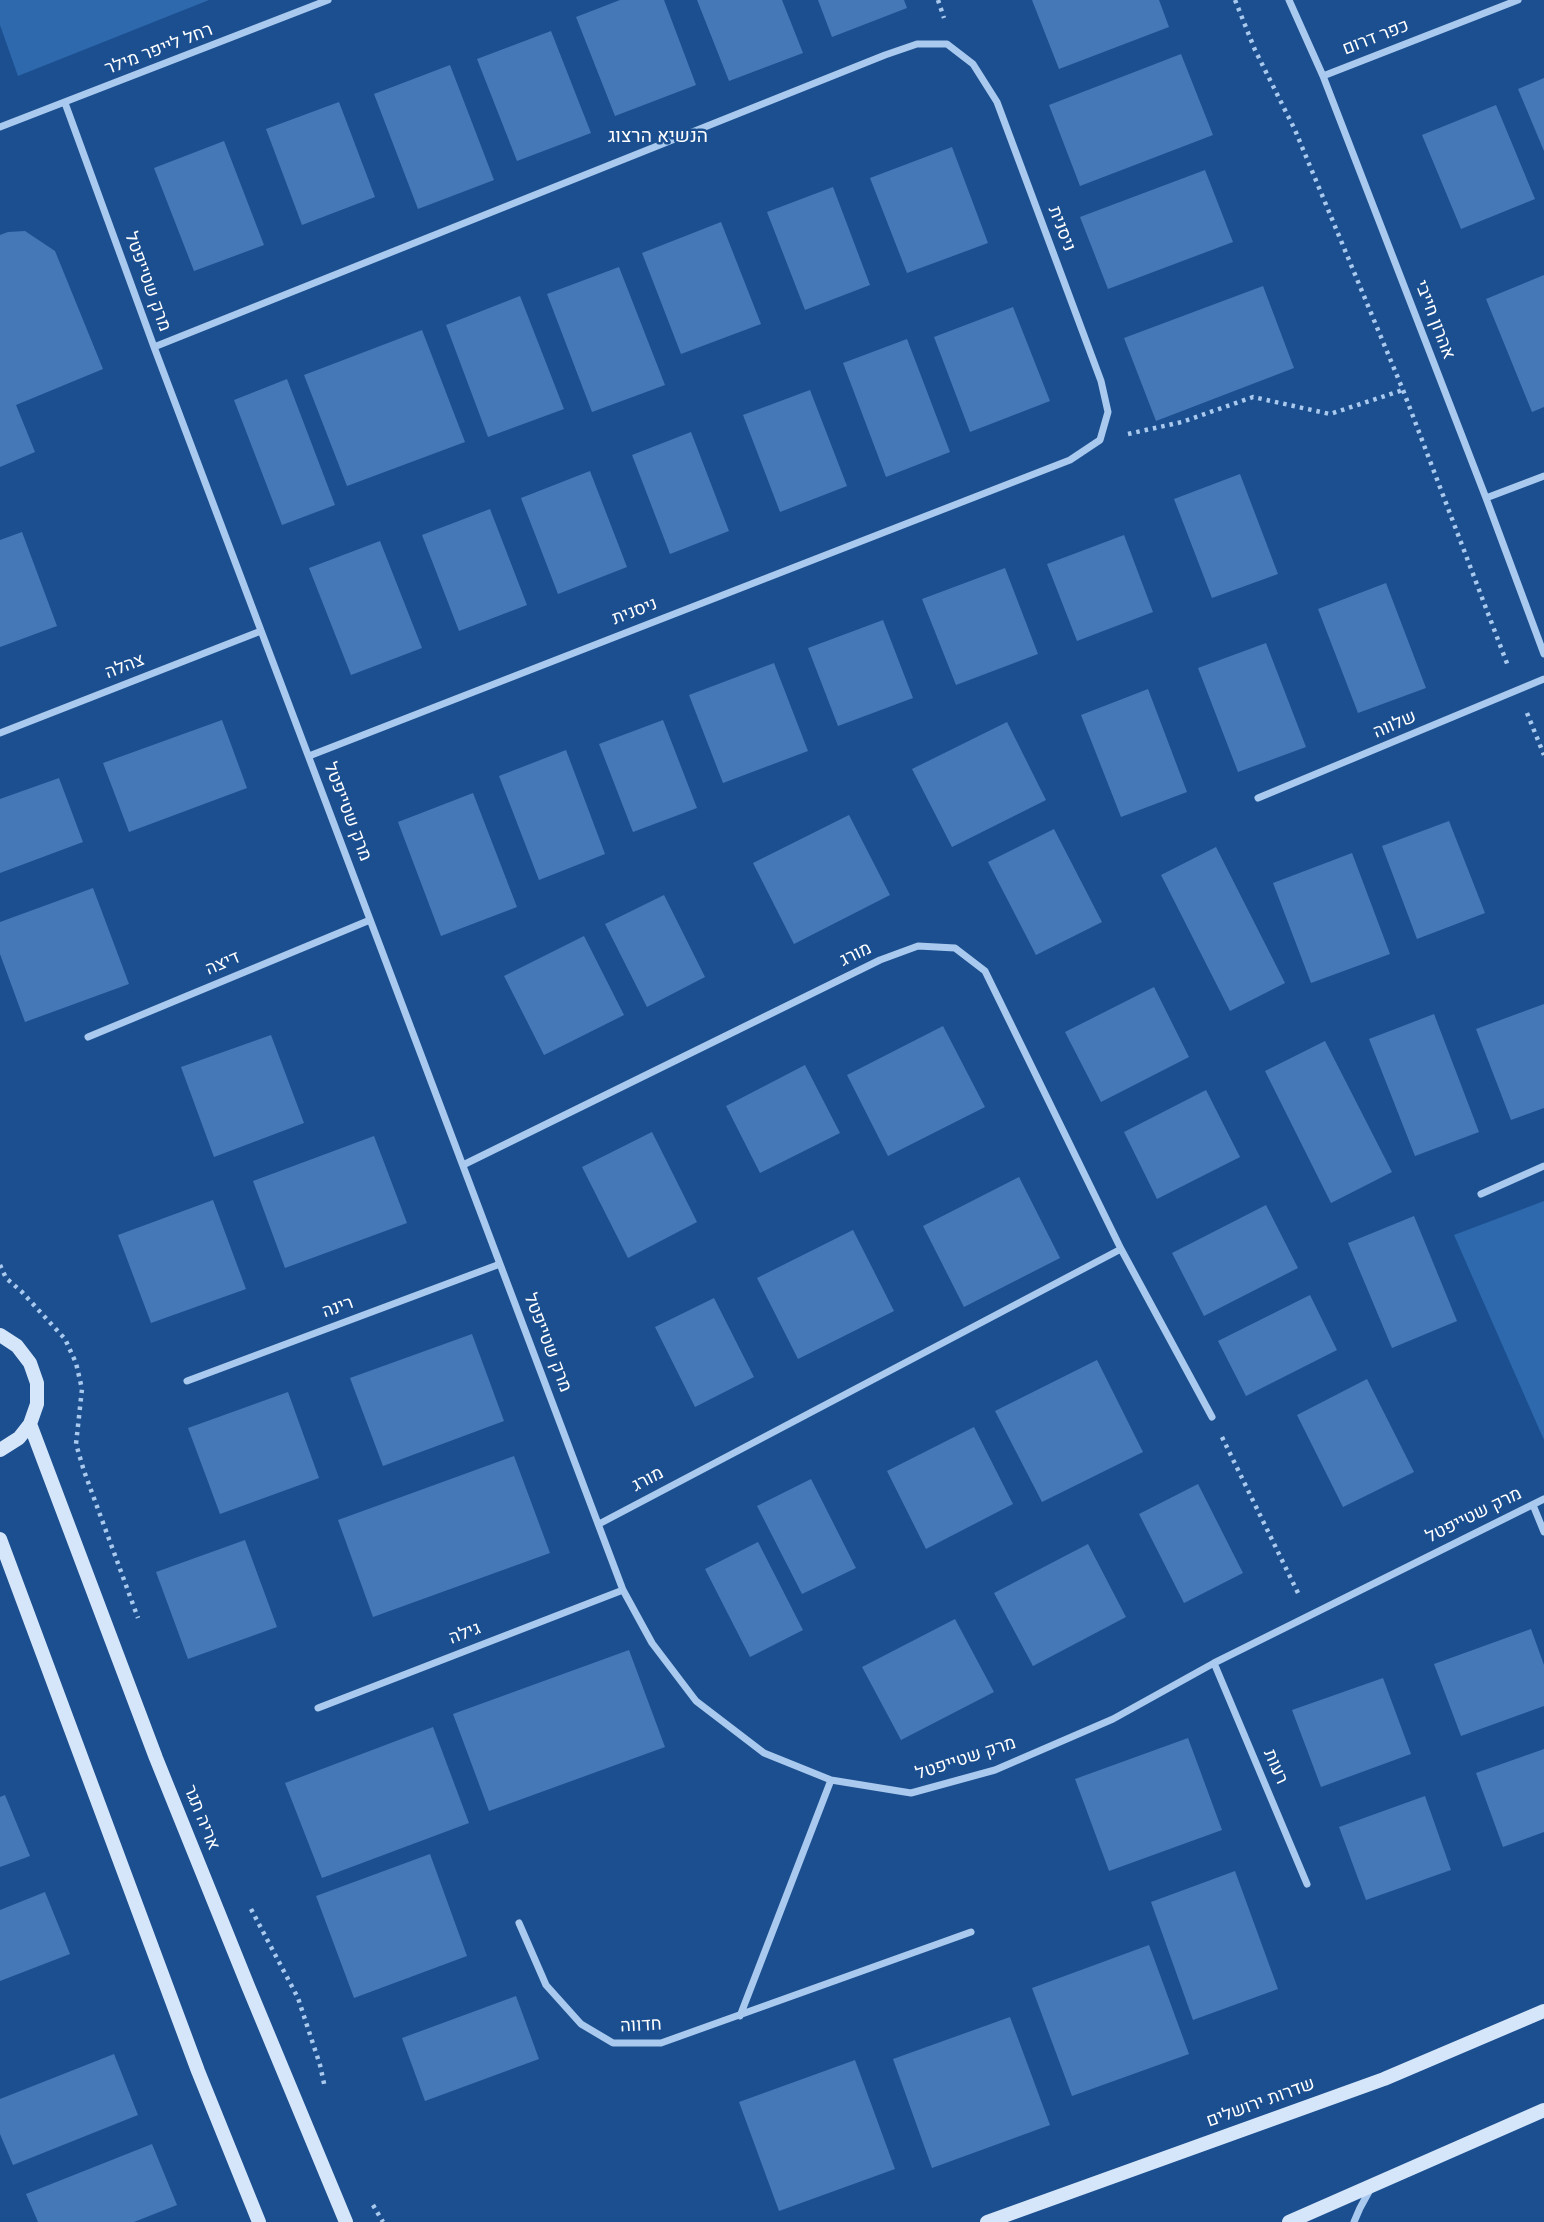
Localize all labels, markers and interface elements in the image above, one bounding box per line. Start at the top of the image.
street label: כפר דרום [1340,15,1412,61]
street label: רחל לייפר מילר [102,20,216,80]
district label: הנשיא הרצוג [608,126,708,148]
street label: ניסנית [1043,203,1079,255]
street label: מרק שטייפטל [119,229,175,335]
street label: אהרון חייבי [1409,277,1459,363]
street label: ניסנית [609,594,661,630]
street label: צהלה [102,650,148,684]
street label: שלווה [1370,706,1420,744]
street label: מרק שטייפטל [318,760,376,864]
street label: מורג [837,938,875,972]
street label: דיצה [203,947,243,981]
street label: מרק שטייפטל [518,1291,576,1395]
street label: רינה [320,1292,356,1324]
street label: מורג [629,1463,667,1497]
street label: מרק שטייפטל [1422,1483,1526,1549]
street label: גילה [446,1618,484,1650]
street label: מרק שטייפטל [913,1733,1019,1785]
street label: רעות [1258,1746,1292,1788]
street label: אריה תגר [178,1782,224,1854]
street label: חדווה [620,2014,662,2038]
street label: שדרות ירושלים [1204,2073,1318,2133]

